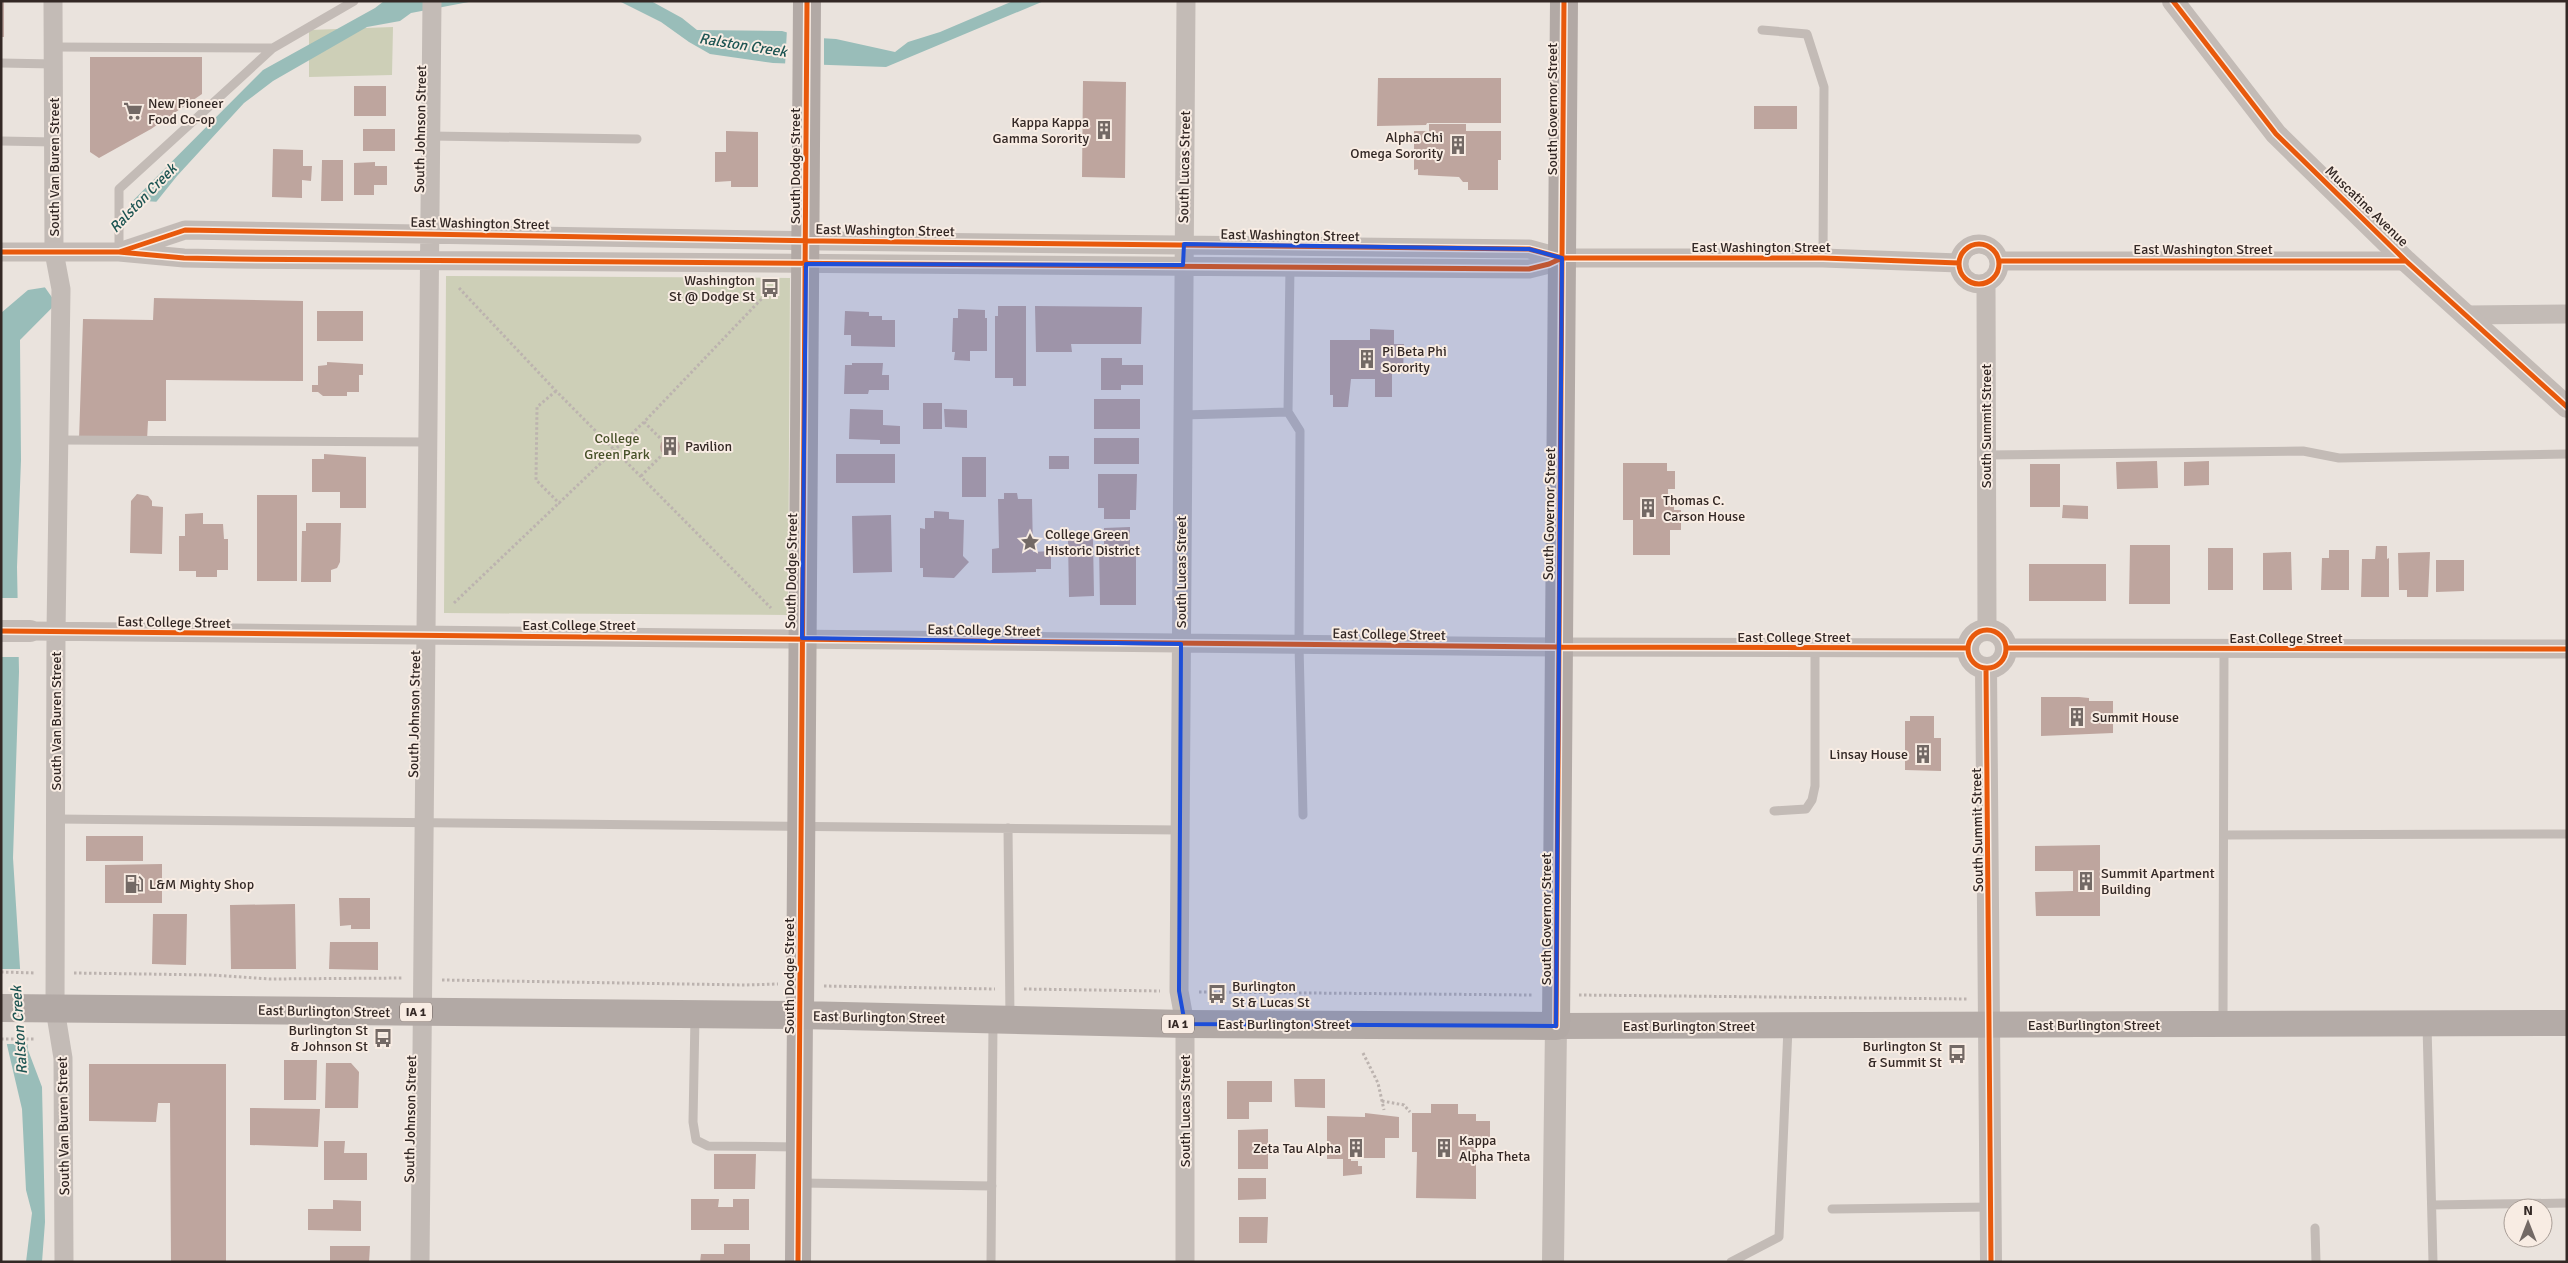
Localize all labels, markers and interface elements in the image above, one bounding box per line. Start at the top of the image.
water label: Ralston Creek [698,29,790,61]
street label: South Governor Street [1544,43,1561,175]
street label: South Johnson Street [411,65,430,193]
place label: New Pioneer Food Co-op [148,95,224,128]
street label: South Van Buren Street [46,97,63,236]
supermarket icon: New Pioneer Food Co-op [122,100,144,122]
street label: South Dodge Street [787,108,804,224]
street label: South Lucas Street [1175,111,1194,223]
place label: Kappa Kappa Gamma Sorority [993,114,1089,147]
building icon: Kappa Kappa Gamma Sorority [1093,119,1115,141]
place label: Alpha Chi Omega Sorority [1350,129,1443,162]
building icon: Alpha Chi Omega Sorority [1447,134,1469,156]
water label: Ralston Creek [106,159,181,236]
street label: Muscatine Avenue [2322,162,2412,250]
street label: East Washington Street [410,214,550,233]
street label: East Washington Street [815,221,955,240]
street label: East Washington Street [1220,226,1360,245]
street label: East Washington Street [1691,239,1831,256]
street label: East Washington Street [2133,241,2273,258]
place label: Washington St @ Dodge St [669,272,755,305]
bus stop icon: Washington St @ Dodge St [759,277,781,299]
place label: Pi Beta Phi Sorority [1382,343,1447,376]
building icon: Pi Beta Phi Sorority [1356,348,1378,370]
street label: South Summit Street [1978,364,1995,488]
park label: College Green Park [584,430,650,463]
building icon: Pavilion [659,435,681,457]
place label: Pavilion [685,438,732,455]
street label: South Governor Street [1540,448,1559,580]
place label: Thomas C. Carson House [1663,492,1745,525]
building icon: Thomas C. Carson House [1637,497,1659,519]
street label: South Dodge Street [782,513,801,629]
street label: South Lucas Street [1173,516,1190,628]
place label: College Green Historic District [1045,526,1140,559]
place icon: College Green Historic District [1019,531,1041,553]
street label: East College Street [117,613,231,632]
street label: East College Street [522,617,636,634]
street label: East College Street [927,621,1041,640]
street label: East College Street [1332,625,1446,644]
street label: East College Street [1737,629,1851,646]
street label: East College Street [2229,630,2343,647]
street label: South Johnson Street [405,650,424,778]
street label: South Van Buren Street [48,651,65,790]
building icon: Summit House [2066,706,2088,728]
place label: Summit House [2092,709,2179,726]
building icon: Linsay House [1912,743,1934,765]
place label: Linsay House [1829,746,1908,763]
street label: South Summit Street [1968,768,1987,892]
street label: South Governor Street [1538,853,1555,985]
place label: Summit Apartment Building [2101,865,2215,898]
building icon: Summit Apartment Building [2075,870,2097,892]
fuel station icon: L&M Mighty Shop [123,873,145,895]
place label: L&M Mighty Shop [149,876,254,893]
street label: South Dodge Street [781,918,798,1034]
place label: Burlington St & Lucas St [1232,978,1310,1011]
bus stop icon: Burlington St & Lucas St [1206,983,1228,1005]
water label: Ralston Creek [7,984,31,1075]
street label: East Burlington Street [258,1002,390,1021]
road number: IA 1 [400,1002,432,1022]
street label: East Burlington Street [813,1008,945,1027]
road number: IA 1 [1162,1014,1194,1034]
street label: East Burlington Street [1218,1016,1350,1033]
street label: East Burlington Street [2028,1017,2160,1034]
street label: East Burlington Street [1623,1018,1755,1035]
place label: Burlington St & Johnson St [288,1022,368,1055]
bus stop icon: Burlington St & Johnson St [372,1027,394,1049]
place label: Burlington St & Summit St [1862,1038,1942,1071]
bus stop icon: Burlington St & Summit St [1946,1043,1968,1065]
street label: South Johnson Street [401,1055,420,1183]
street label: South Lucas Street [1177,1055,1194,1167]
street label: South Van Buren Street [54,1056,73,1196]
place label: Kappa Alpha Theta [1459,1132,1530,1165]
building icon: Zeta Tau Alpha [1345,1137,1367,1159]
building icon: Kappa Alpha Theta [1433,1137,1455,1159]
place label: Zeta Tau Alpha [1253,1140,1341,1157]
north arrow [2503,1198,2553,1248]
text: N [2523,1202,2533,1219]

